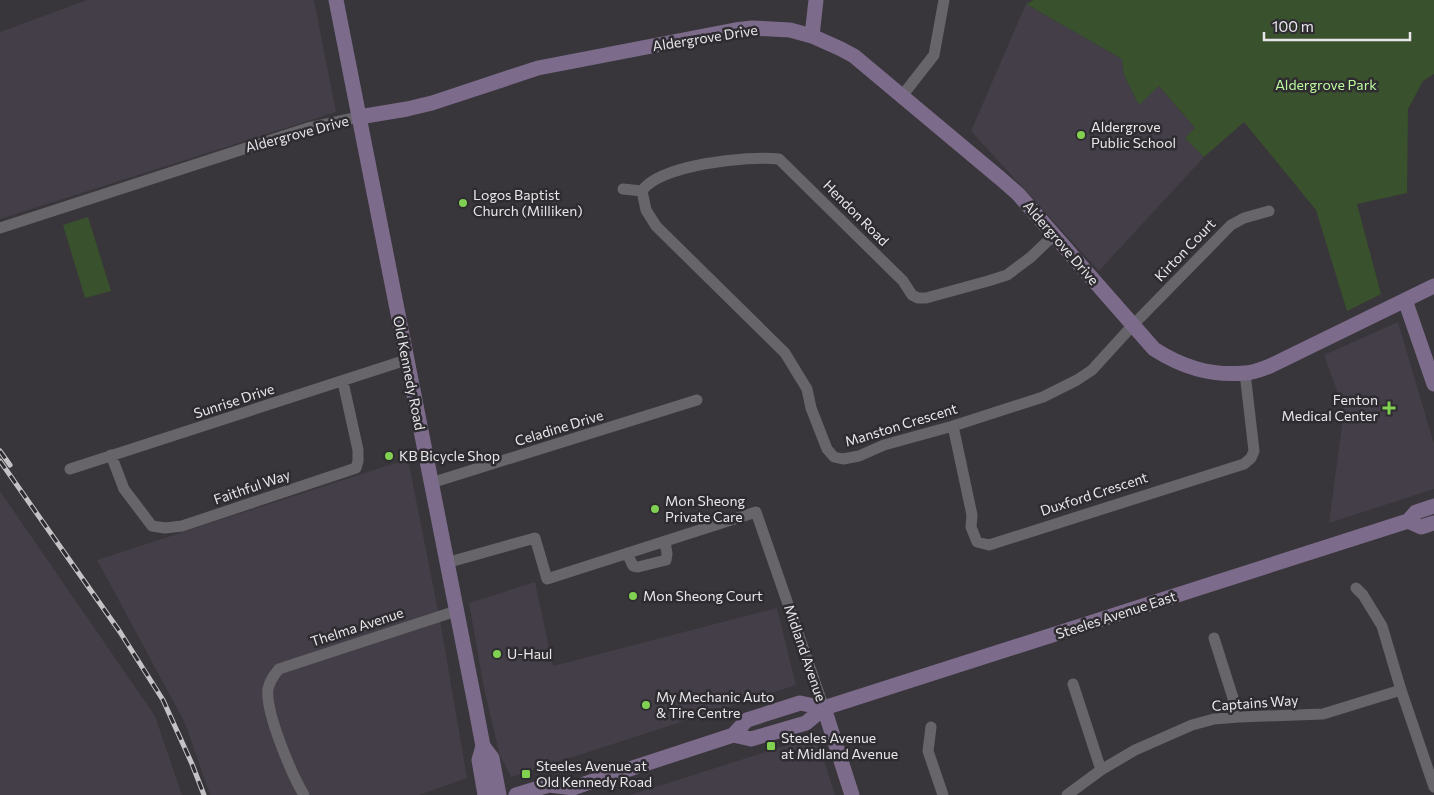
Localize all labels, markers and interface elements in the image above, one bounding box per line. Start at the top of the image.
scale bar [1264,10,1410,42]
text: 100 m [1272,17,1314,35]
street label: Aldergrove Drive [651,21,759,54]
park label: Aldergrove Park [1275,76,1377,93]
street label: Aldergrove Drive [243,112,350,155]
place label: Aldergrove Public School [1091,118,1176,151]
marker: Aldergrove Public School [1075,129,1087,141]
street label: Hendon Road [820,176,893,249]
place label: Logos Baptist Church (Milliken) [473,186,583,219]
marker: Logos Baptist Church (Milliken) [457,197,469,209]
street label: Aldergrove Drive [1020,197,1103,288]
street label: Kirton Court [1151,215,1219,284]
street label: Old Kennedy Road [390,314,429,432]
street label: Sunrise Drive [192,380,276,422]
place label: Fenton Medical Center [1281,391,1378,424]
street label: Manston Crescent [843,399,959,450]
marker: Fenton Medical Center [1382,401,1396,415]
street label: Celadine Drive [513,406,605,449]
place label: KB Bicycle Shop [399,447,500,464]
marker: KB Bicycle Shop [383,450,395,462]
street label: Faithful Way [211,465,292,508]
street label: Duxford Crescent [1038,468,1150,519]
place label: Mon Sheong Private Care [665,492,745,525]
marker: Mon Sheong Private Care [649,503,661,515]
place label: Mon Sheong Court [643,587,763,604]
street label: Steeles Avenue East [1054,587,1178,642]
marker: Mon Sheong Court [627,590,639,602]
street label: Midland Avenue [781,602,830,704]
street label: Thelma Avenue [308,603,406,650]
place label: U-Haul [507,645,552,662]
marker: U-Haul [491,648,503,660]
place label: My Mechanic Auto & Tire Centre [656,688,774,721]
street label: Captains Way [1211,691,1299,714]
marker: My Mechanic Auto & Tire Centre [640,699,652,711]
place label: Steeles Avenue at Midland Avenue [781,729,898,762]
marker: Steeles Avenue at Midland Avenue [765,740,777,752]
place label: Steeles Avenue at Old Kennedy Road [536,757,652,790]
marker: Steeles Avenue at Old Kennedy Road [520,768,532,780]

